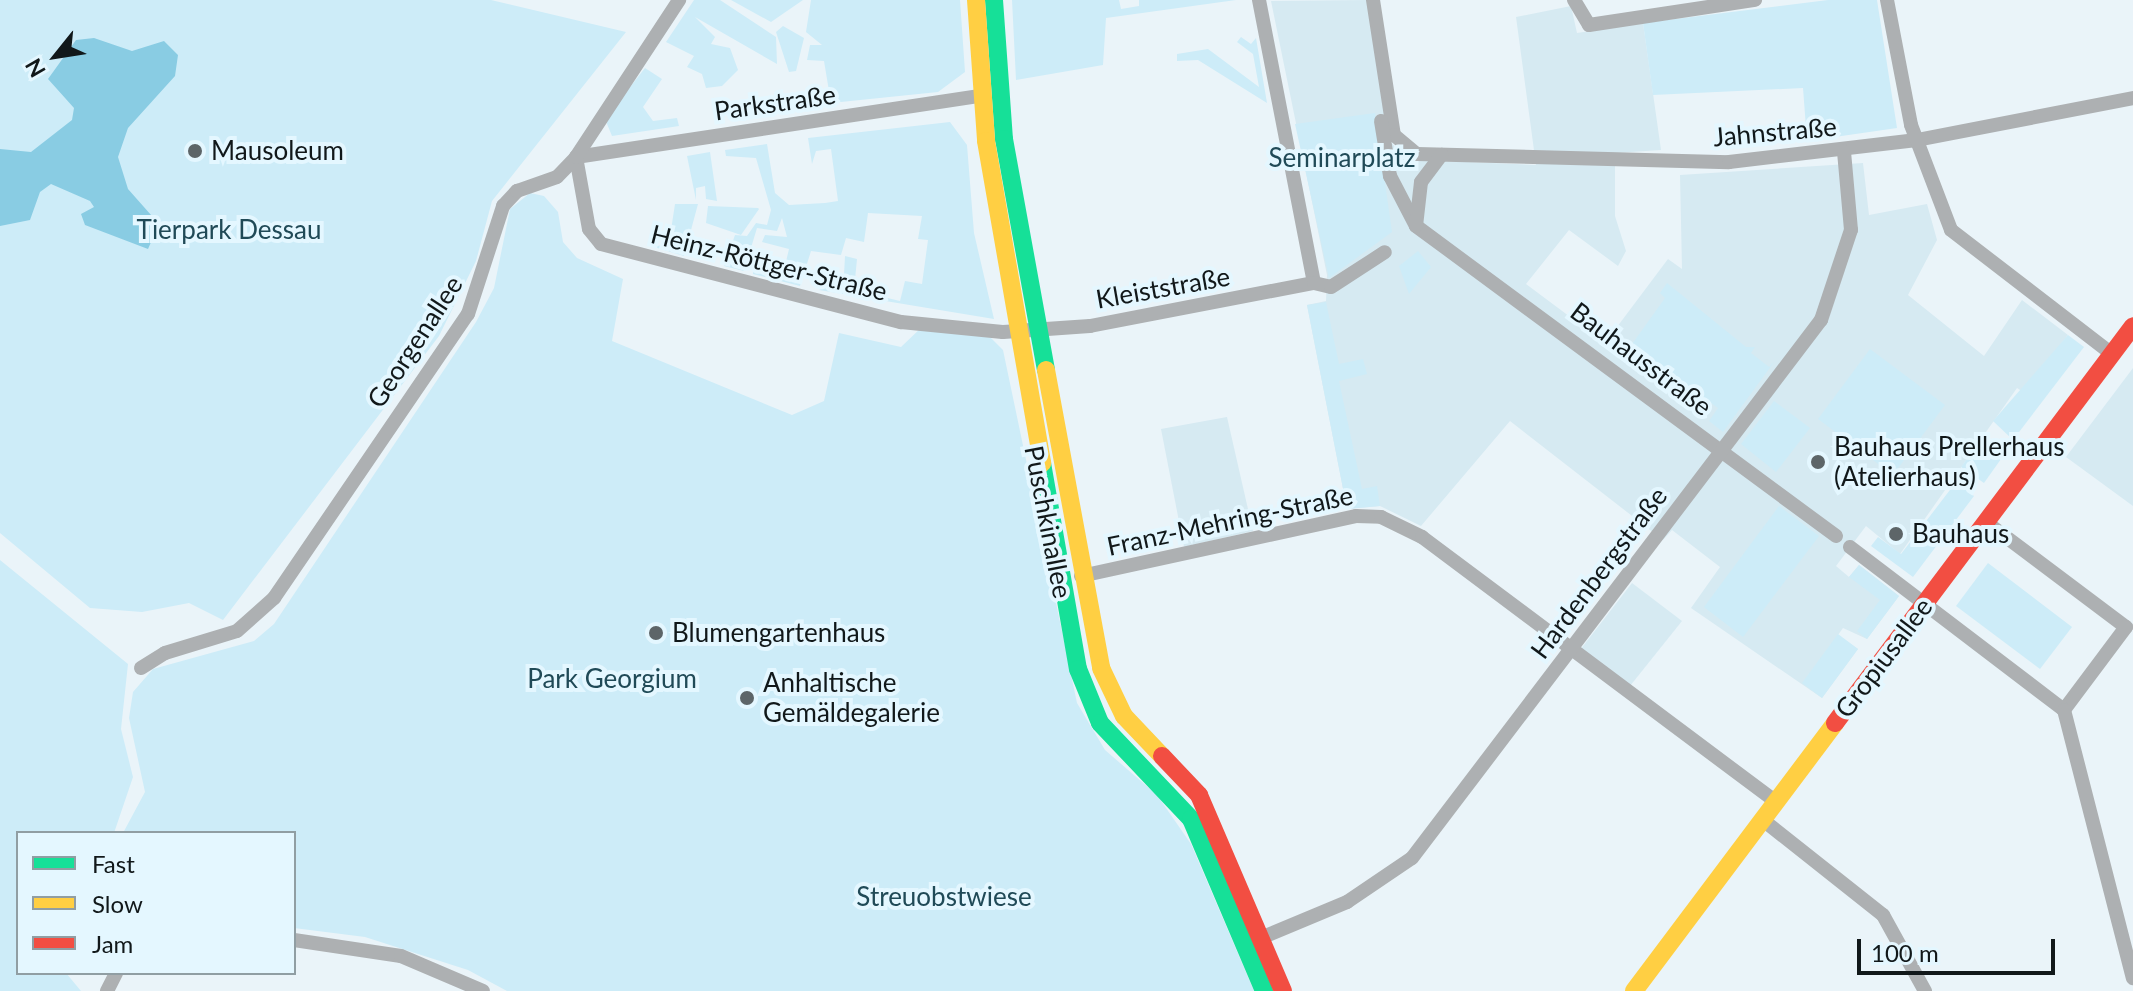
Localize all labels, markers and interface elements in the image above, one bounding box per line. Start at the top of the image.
north arrow [16,16,96,96]
text: N [19,54,51,82]
street label: Parkstraße [712,79,838,127]
street label: Jahnstraße [1712,111,1838,153]
place label: Mausoleum [211,135,344,167]
marker: Mausoleum [186,142,204,160]
park label: Seminarplatz [1269,142,1415,174]
park label: Tierpark Dessau [137,214,321,246]
street label: Heinz-Röttger-Straße [648,219,890,307]
street label: Kleiststraße [1094,261,1232,315]
street label: Georgenallee [361,270,469,414]
street label: Bauhausstraße [1564,296,1718,422]
place label: Bauhaus Prellerhaus (Atelierhaus) [1834,431,2065,492]
street label: Puschkinallee [1018,443,1078,601]
marker: Bauhaus Prellerhaus (Atelierhaus) [1809,453,1827,471]
street label: Franz-Mehring-Straße [1104,480,1356,562]
street label: Hardenbergstraße [1524,481,1674,665]
place label: Bauhaus [1912,518,2009,550]
marker: Bauhaus [1887,525,1905,543]
street label: Gropiusallee [1829,592,1939,724]
place label: Blumengartenhaus [672,617,885,649]
marker: Blumengartenhaus [647,624,665,642]
park label: Park Georgium [527,663,697,695]
place label: Anhaltische Gemäldegalerie [763,667,940,728]
marker: Anhaltische Gemäldegalerie [738,689,756,707]
legend [16,831,296,975]
text: Fast [92,849,135,878]
park label: Streuobstwiese [856,881,1032,913]
text: Slow [92,889,143,918]
scale bar [1861,923,2059,973]
text: Jam [92,929,133,958]
text: 100 m [1871,938,1939,967]

